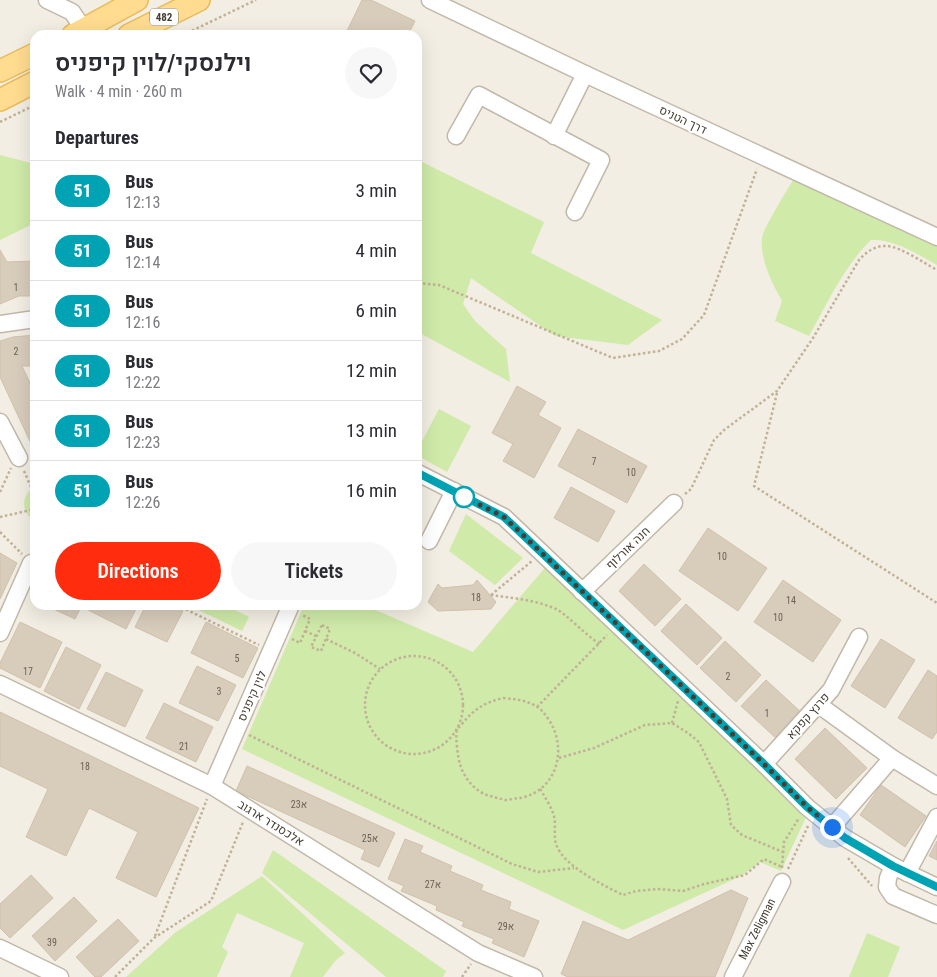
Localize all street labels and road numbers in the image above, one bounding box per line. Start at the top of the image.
road number: 482 [150,8,178,26]
street label: דרך הטניס [657,103,709,137]
street label: חנה אורלוף [603,524,653,572]
street label: לוין קיפניס [235,669,269,723]
street label: פרנץ קפקא [784,690,832,742]
street label: אלכסנדר ארגוב [235,797,307,849]
street label: Max Zeligman [736,896,778,962]

